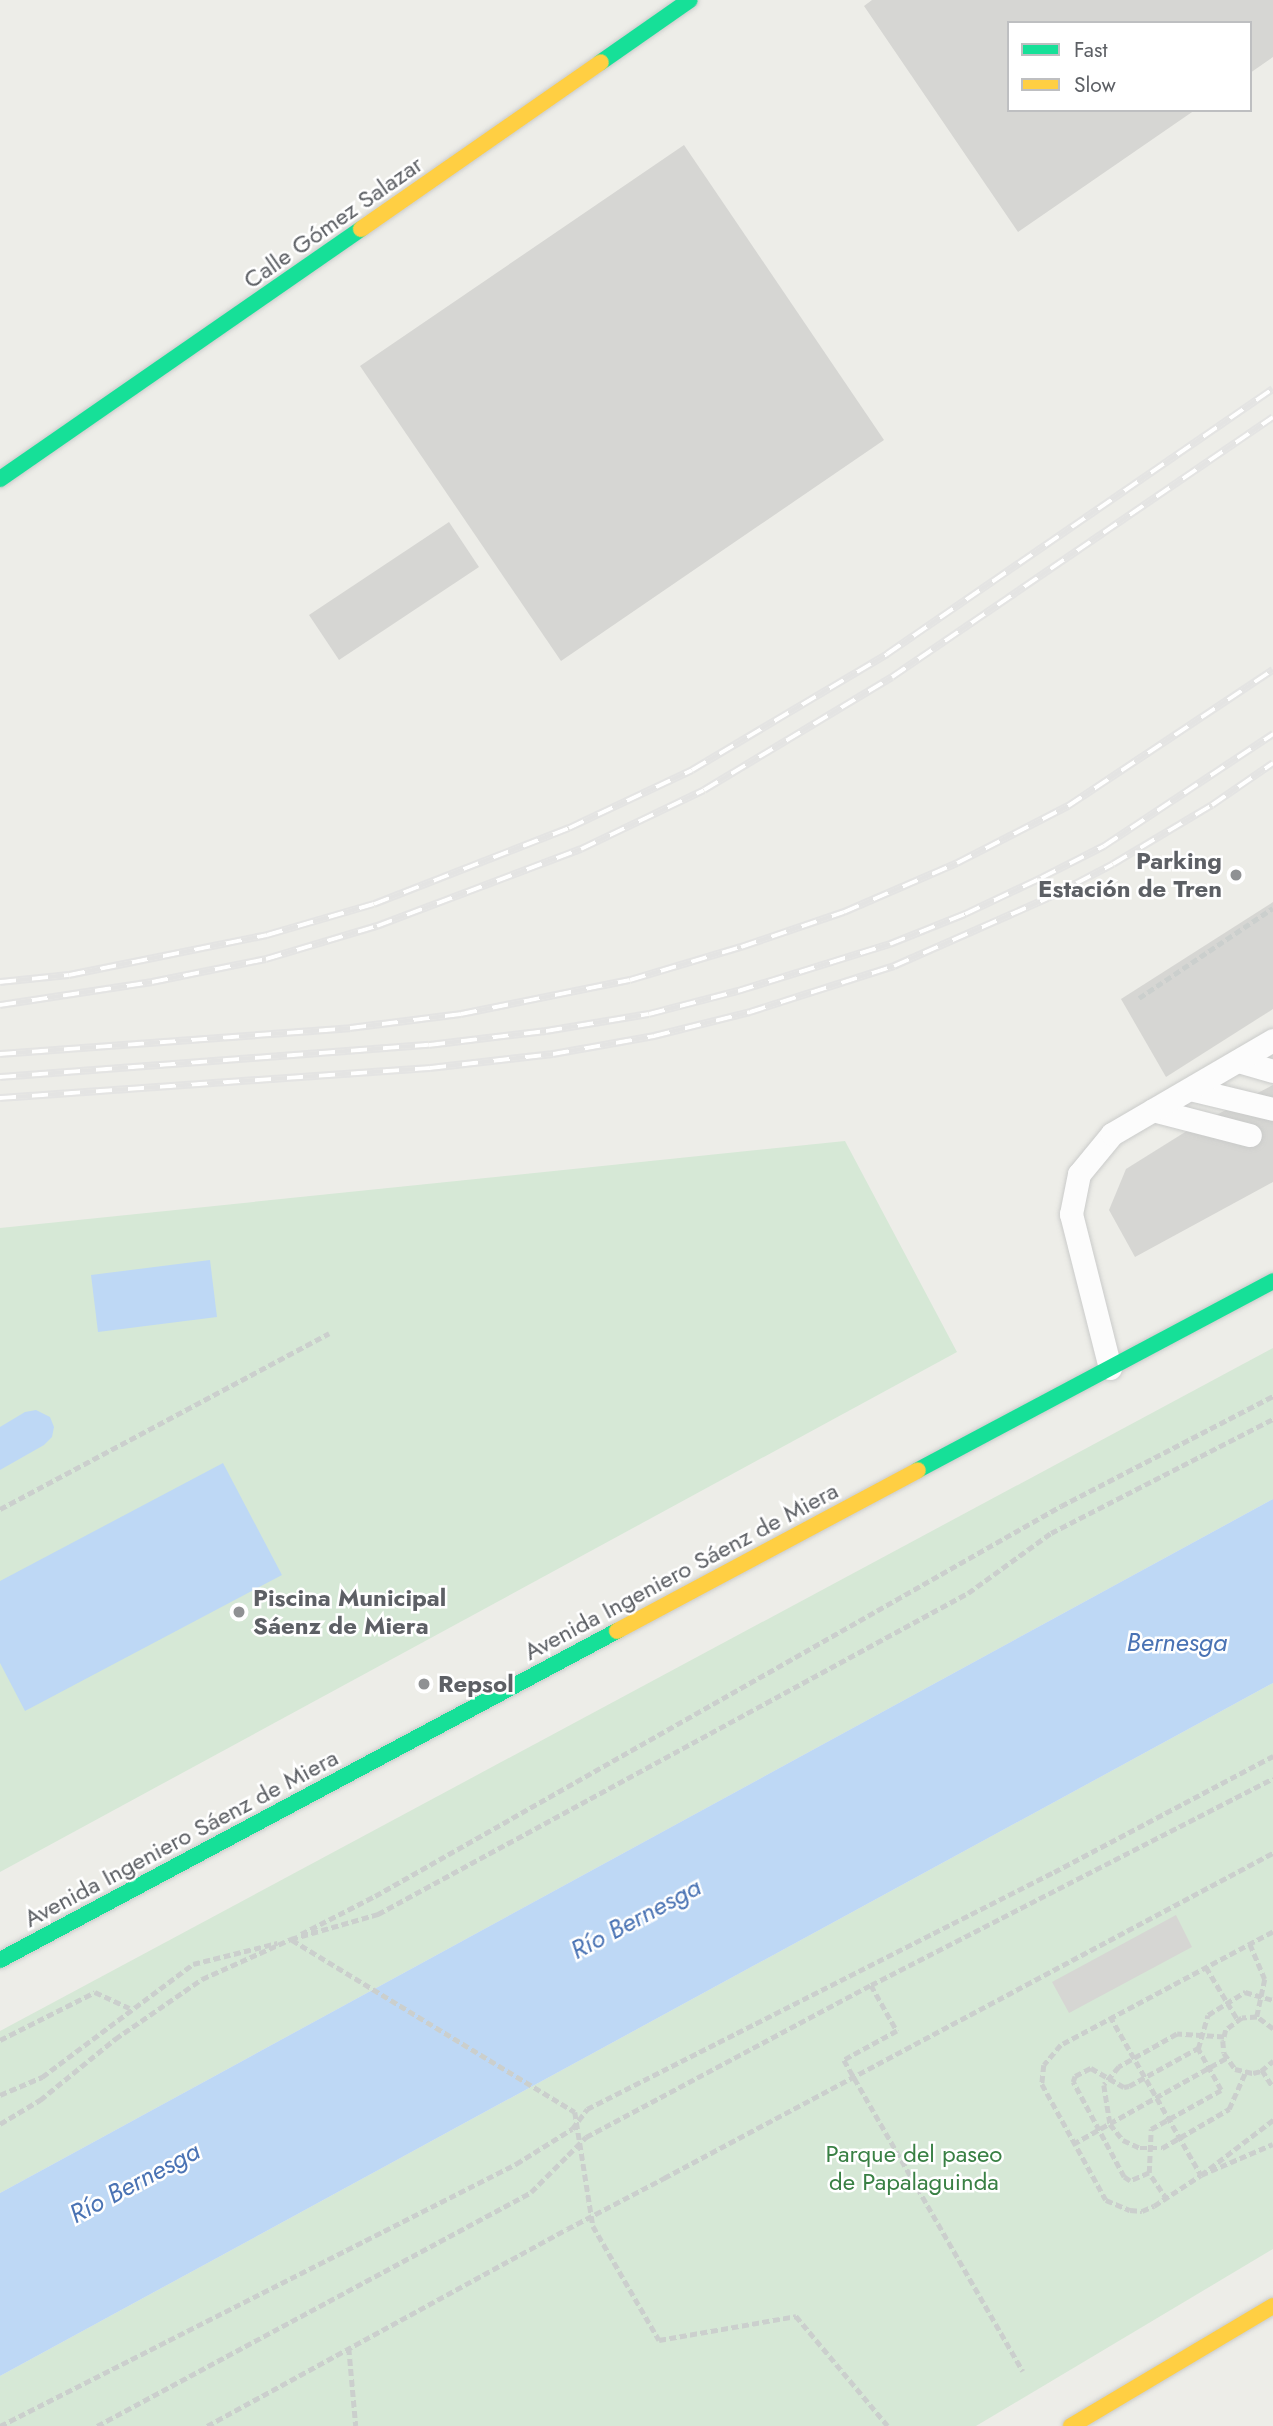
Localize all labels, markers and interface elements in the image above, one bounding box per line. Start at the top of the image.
legend [1007,21,1252,112]
text: Fast [1074,35,1107,65]
text: Slow [1074,70,1116,100]
street label: Calle Gómez Salazar [238,149,428,295]
place label: Parking Estación de Tren [1038,847,1222,903]
marker: Parking Estación de Tren [1228,867,1244,883]
street label: Avenida Ingeniero Sáenz de Miera [519,1476,843,1666]
place label: Piscina Municipal Sáenz de Miera [253,1584,446,1640]
marker: Piscina Municipal Sáenz de Miera [231,1604,247,1620]
water label: Bernesga [1127,1627,1227,1659]
place label: Repsol [438,1670,514,1698]
marker: Repsol [416,1676,432,1692]
street label: Avenida Ingeniero Sáenz de Miera [19,1743,343,1933]
water label: Río Bernesga [565,1872,707,1966]
water label: Río Bernesga [64,2136,206,2230]
park label: Parque del paseo de Papalaguinda [826,2140,1002,2196]

